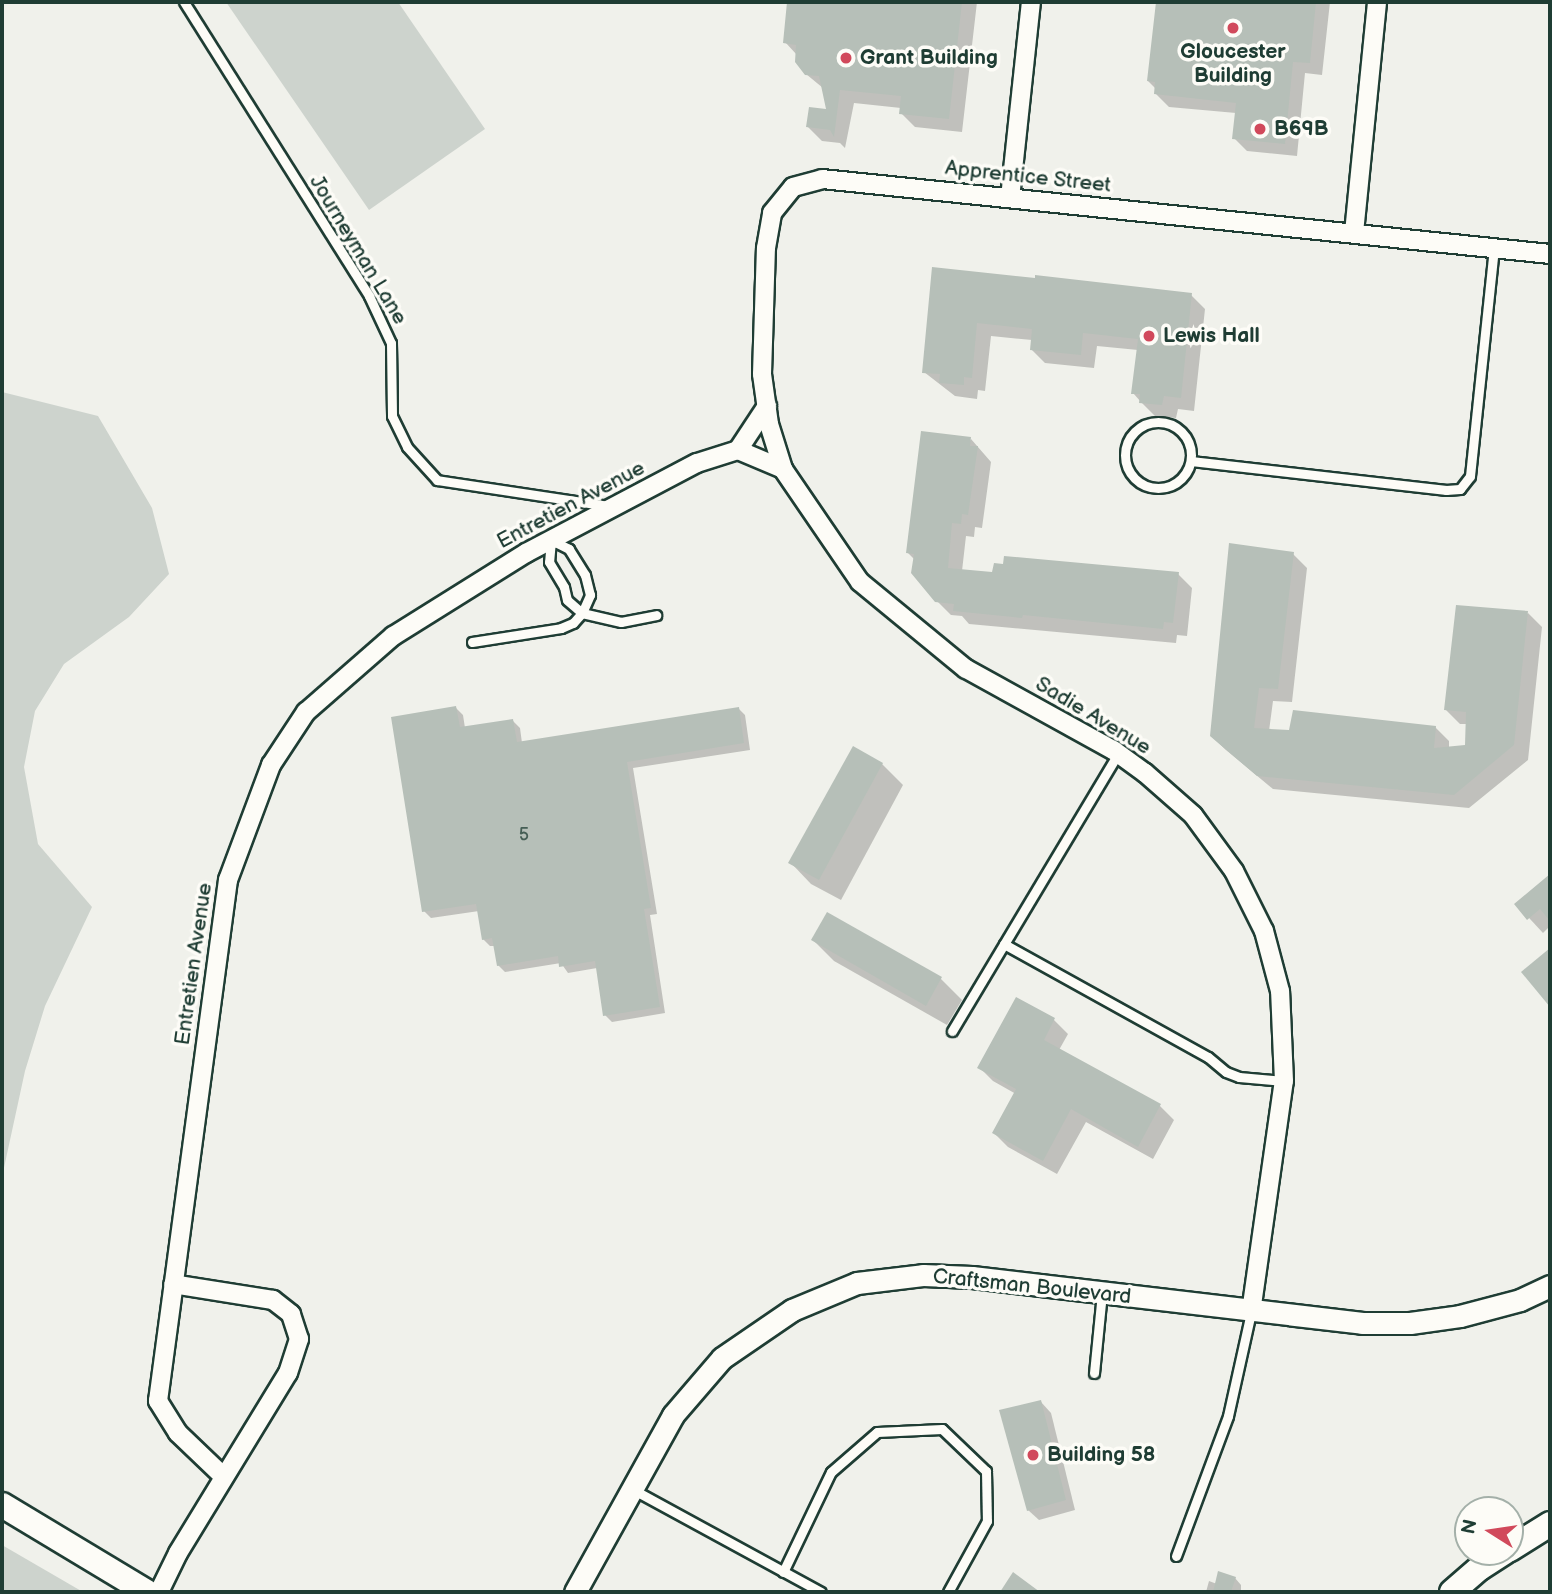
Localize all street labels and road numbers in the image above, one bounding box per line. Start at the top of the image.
street label: Apprentice Street [944,156,1112,198]
street label: Journeyman Lane [304,171,412,329]
street label: Entretien Avenue [493,455,649,555]
street label: Sadie Avenue [1031,672,1155,760]
street label: Entretien Avenue [170,881,218,1047]
street label: Craftsman Boulevard [931,1264,1133,1310]

